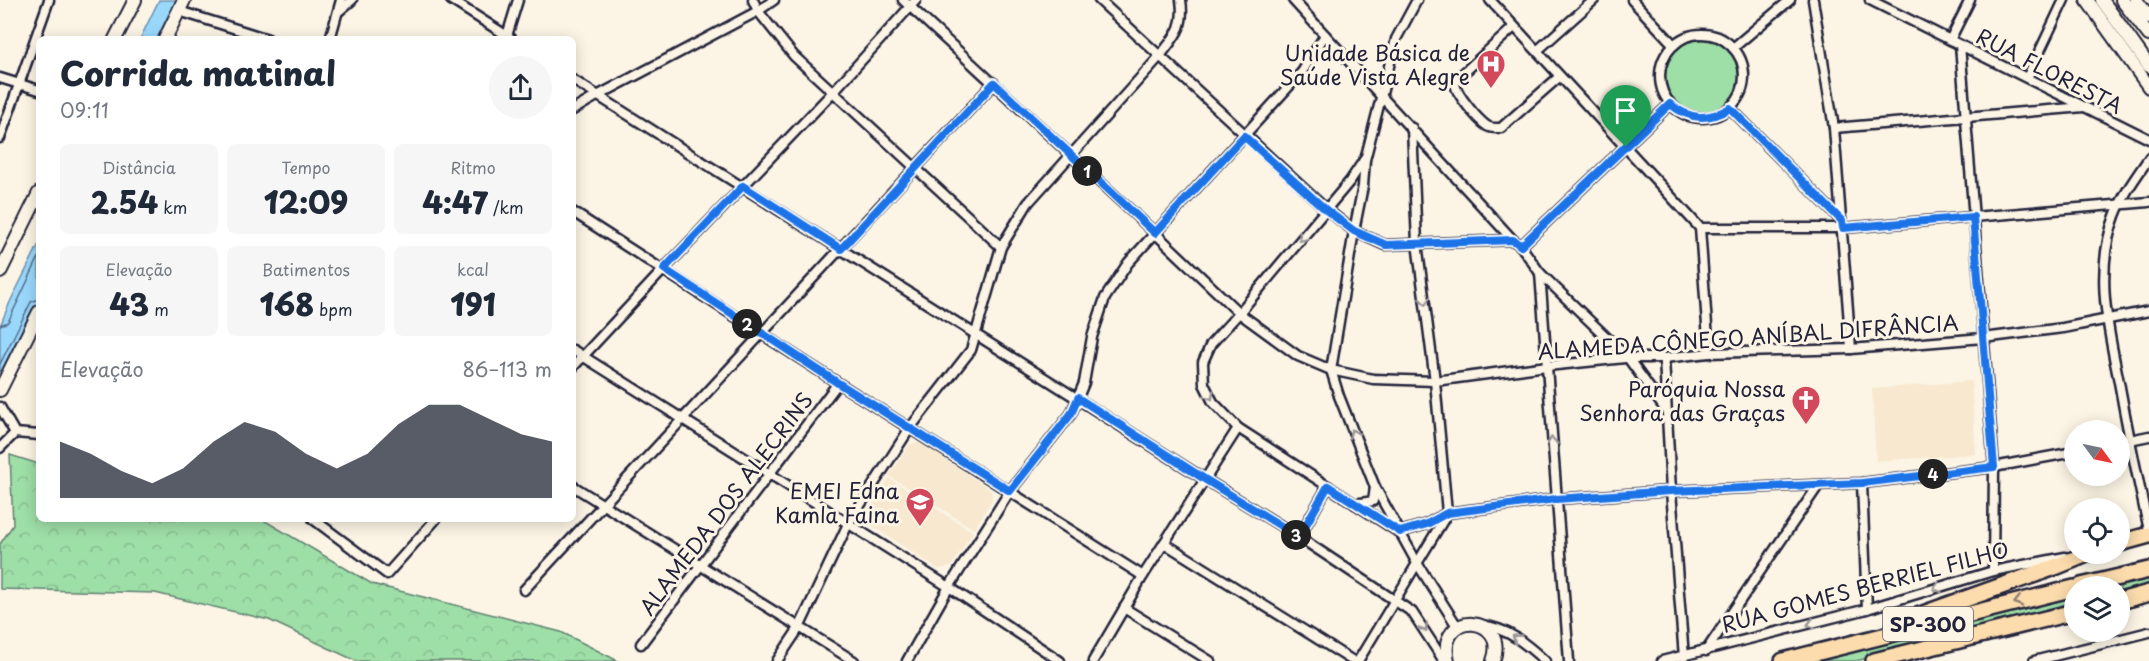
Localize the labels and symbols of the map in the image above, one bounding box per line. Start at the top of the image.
street label: RUA FLORESTA [1971,19,2129,121]
place label: Unidade Básica de Saúde Vista Alegre [1280,36,1470,92]
hospital icon: Unidade Básica de Saúde Vista Alegre [1475,48,1507,90]
pin [1600,85,1651,147]
pin: 1 [1072,156,1102,186]
one-way arrow [1298,231,1309,242]
one-way arrow [1418,296,1431,306]
street label: ALAMEDA CÔNEGO ANÍBAL DIFRÂNCIA [1537,305,1959,367]
pin: 2 [732,309,762,339]
place label: Paróquia Nossa Senhora das Graças [1579,372,1785,428]
church icon: Paróquia Nossa Senhora das Graças [1790,384,1822,426]
street label: ALAMEDA DOS ALECRINS [630,385,820,621]
one-way arrow [1203,390,1215,400]
north arrow [2064,420,2130,486]
one-way arrow [1348,428,1361,438]
one-way arrow [1546,436,1559,445]
pin: 4 [1918,459,1948,489]
place label: EMEI Edna Kamla Faina [775,474,900,530]
school or university icon: EMEI Edna Kamla Faina [904,486,936,528]
pin: 3 [1281,520,1311,550]
street label: RUA GOMES BERRIEL FILHO [1718,532,2012,640]
one-way arrow [1932,581,1943,593]
one-way arrow [2013,595,2023,608]
road number: SP-300 [1883,607,1973,641]
one-way arrow [1806,617,1816,629]
one-way arrow [1416,621,1427,632]
one-way arrow [1511,634,1522,645]

